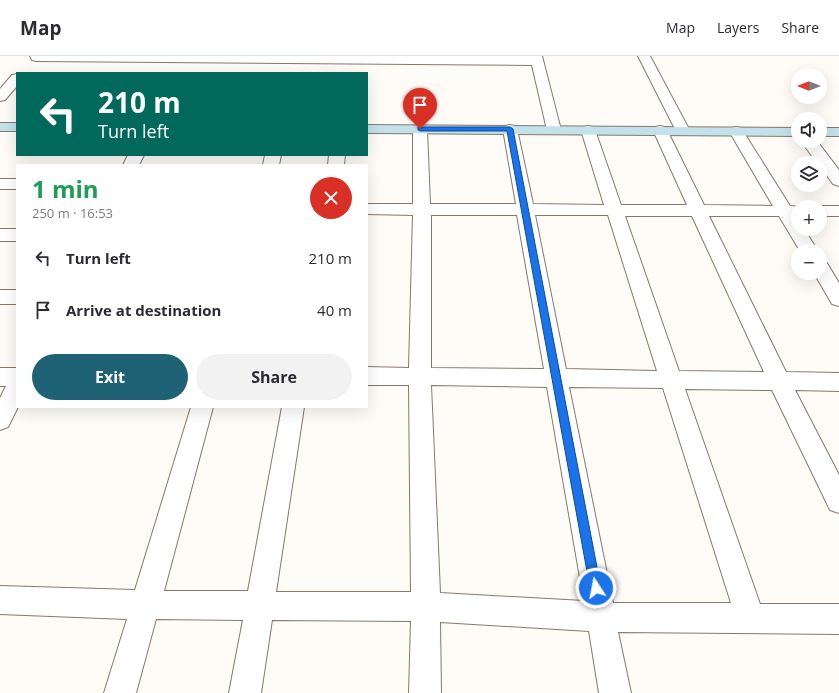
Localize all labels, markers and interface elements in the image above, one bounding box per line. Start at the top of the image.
text: Map [20,15,61,41]
text: Map [666,18,695,37]
text: Layers [717,18,759,37]
text: Share [781,18,819,37]
north arrow [791,68,827,104]
map controls [791,68,827,280]
text: 210 m [98,83,181,121]
icon: left [32,88,84,140]
pin [403,88,437,129]
icon: arrive [409,94,431,116]
button: sound [791,112,827,148]
text: Turn left [98,119,169,143]
button: layers [791,156,827,192]
text: 1 min [32,172,99,205]
button: close [310,177,352,219]
button: + [791,200,827,236]
text: 250 m · 16:53 [32,204,113,222]
button: − [791,244,827,280]
icon: left [32,247,54,269]
text: Turn left [66,248,131,268]
text: 210 m [308,248,352,268]
icon: arrive [32,299,54,321]
text: Arrive at destination [66,300,221,320]
text: 40 m [317,300,352,320]
button: Exit [32,354,188,400]
button: Share [196,354,352,400]
position arrow [575,567,617,609]

